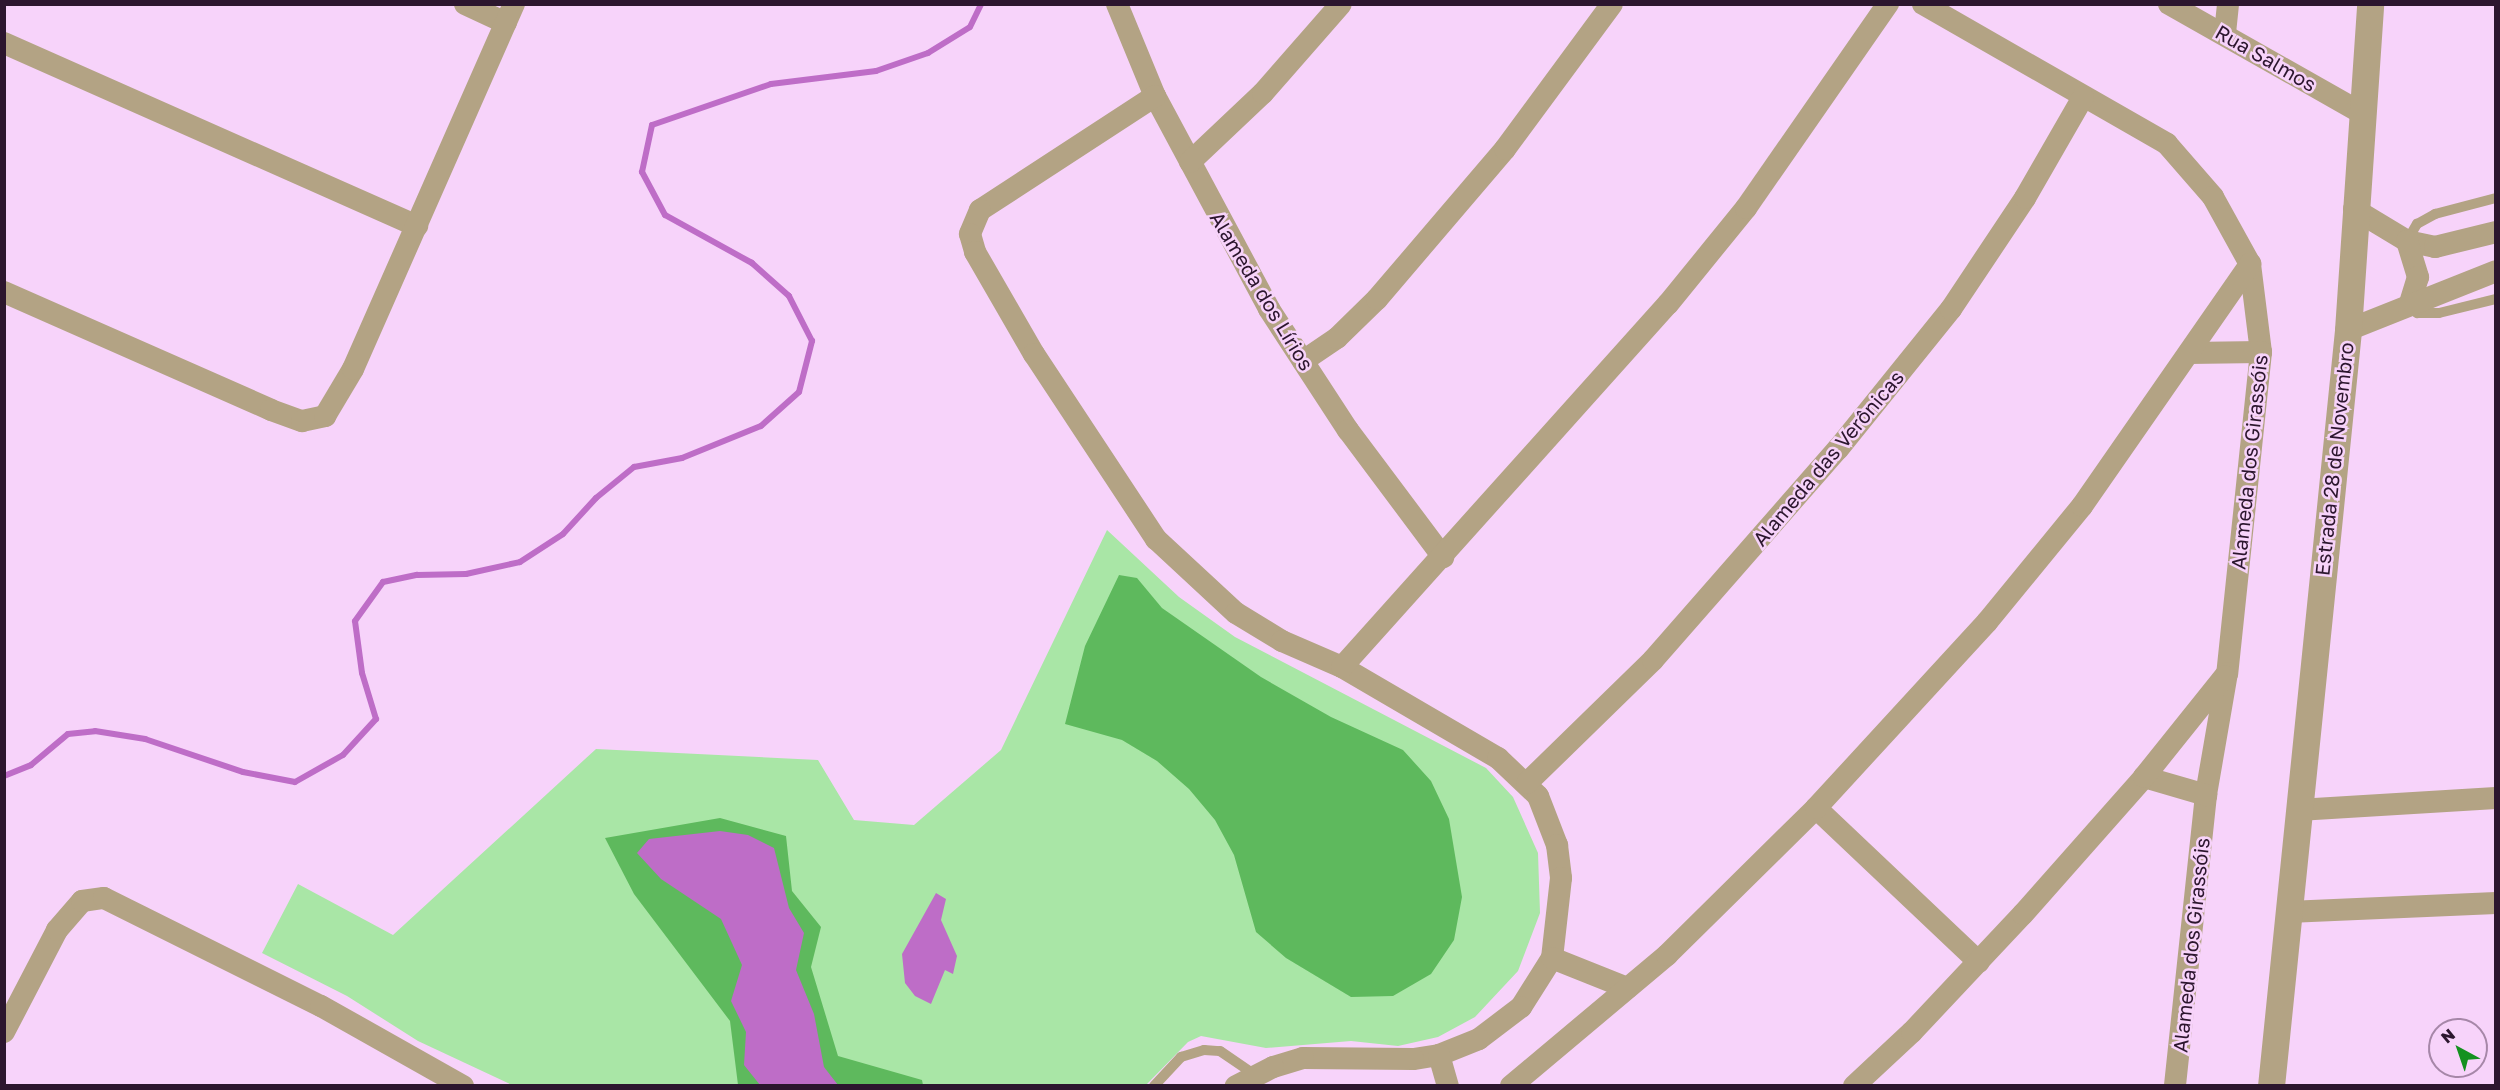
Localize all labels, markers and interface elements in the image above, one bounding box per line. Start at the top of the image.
street label: Rua Salmos [2211,20,2321,96]
street label: Alameda dos Lírios [1205,207,1319,375]
street label: Estrada 28 de Novembro [2310,341,2358,577]
street label: Alameda dos Girassóis [2226,353,2272,571]
street label: Alameda das Verônicas [1748,365,1908,551]
street label: Alameda dos Girassóis [2168,836,2214,1054]
north arrow [2428,1018,2488,1078]
text: N [2437,1024,2459,1047]

